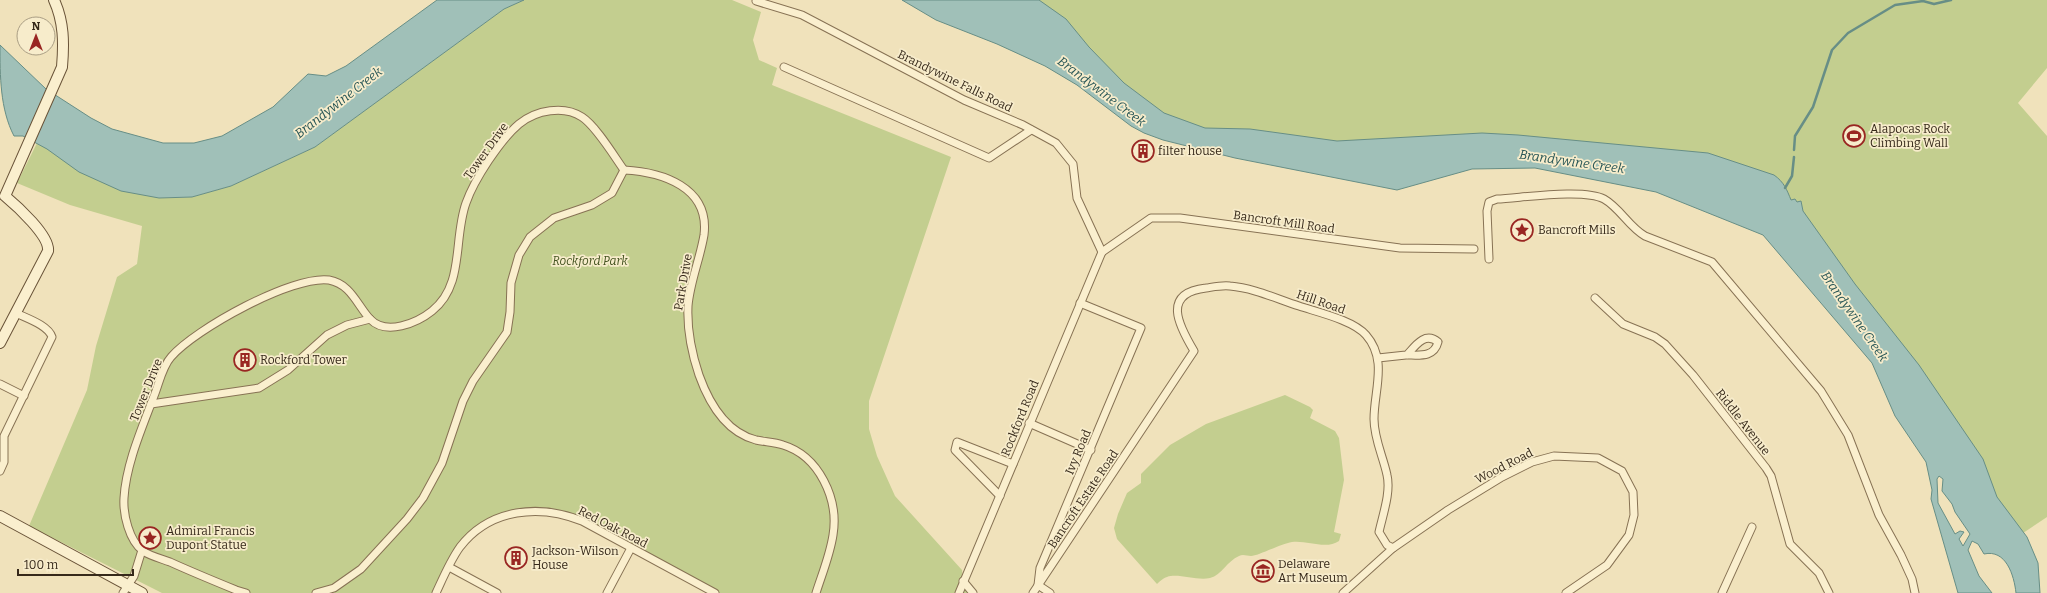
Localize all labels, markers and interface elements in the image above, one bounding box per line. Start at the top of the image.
north arrow [16,16,56,56]
text: N [32,20,41,33]
street label: Brandywine Falls Road [895,47,1015,115]
water label: Brandywine Creek [1055,53,1149,130]
water label: Brandywine Creek [292,63,386,141]
street label: Tower Drive [461,120,511,182]
place label: Alapocas Rock Climbing Wall [1870,122,1950,150]
sports icon: Alapocas Rock Climbing Wall [1841,123,1867,149]
building icon: filter house [1130,138,1156,164]
place label: filter house [1158,144,1222,158]
water label: Brandywine Creek [1518,147,1627,176]
street label: Bancroft Mill Road [1232,208,1336,236]
place icon: Bancroft Mills [1509,217,1535,243]
place label: Bancroft Mills [1538,223,1616,237]
street label: Park Drive [671,253,695,311]
park label: Rockford Park [552,254,628,268]
water label: Brandywine Creek [1818,268,1892,365]
street label: Hill Road [1295,287,1347,317]
building icon: Rockford Tower [232,347,258,373]
place label: Rockford Tower [260,353,348,367]
street label: Tower Drive [127,357,165,423]
street label: Rockford Road [998,378,1042,458]
street label: Riddle Avenue [1713,386,1773,458]
street label: Ivy Road [1062,427,1094,477]
street label: Wood Road [1473,445,1535,487]
street label: Bancroft Estate Road [1045,447,1121,551]
street label: Red Oak Road [576,503,650,551]
place label: Admiral Francis Dupont Statue [166,524,255,552]
place icon: Admiral Francis Dupont Statue [137,525,163,551]
place label: Jackson-Wilson House [531,544,619,572]
building icon: Jackson-Wilson House [503,545,529,571]
scale bar [18,551,133,577]
place label: Delaware Art Museum [1278,557,1348,585]
text: 100 m [24,558,59,572]
museum icon: Delaware Art Museum [1250,558,1276,584]

